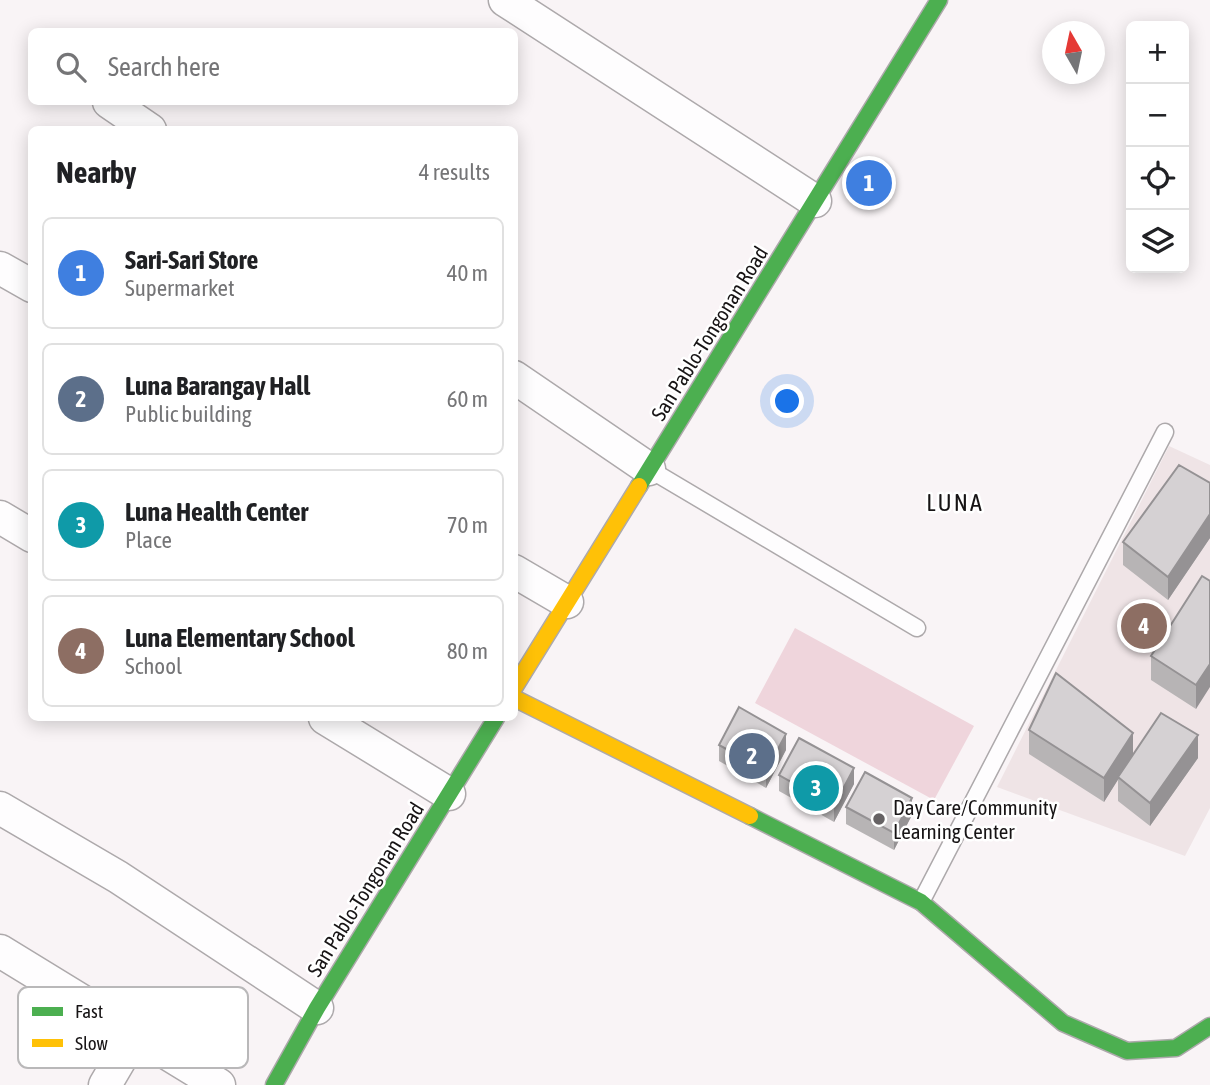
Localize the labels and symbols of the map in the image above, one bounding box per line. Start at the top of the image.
north arrow [1042,21,1105,84]
pin: 1 [846,157,892,209]
street label: San Pablo-Tongonan Road [646,242,772,424]
your location [770,384,804,418]
district label: LUNA [926,489,984,516]
pin: 4 [1121,600,1167,652]
pin: 2 [729,730,775,782]
pin: 3 [793,762,839,814]
place label: Day Care/Community Learning Center [893,795,1058,843]
street label: San Pablo-Tongonan Road [302,798,428,980]
marker: Day Care/Community Learning Center [871,811,887,827]
legend [18,987,248,1068]
text: Fast [75,1000,103,1022]
text: Slow [75,1032,109,1054]

